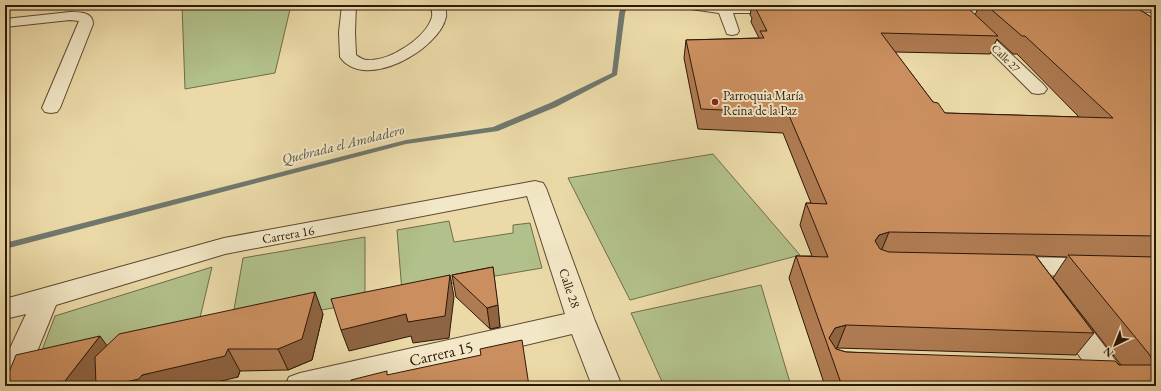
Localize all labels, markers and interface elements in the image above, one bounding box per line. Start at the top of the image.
street label: Calle 27 [989,41,1024,76]
place label: Parroquia María Reina de la Paz [723,87,805,119]
marker: Parroquia María Reina de la Paz [710,97,720,107]
water label: Quebrada el Amoladero [280,120,407,168]
street label: Carrera 16 [261,222,316,247]
street label: Calle 28 [555,266,584,310]
north arrow [1095,325,1135,365]
street label: Carrera 15 [407,336,475,371]
text: N [1100,344,1116,360]

